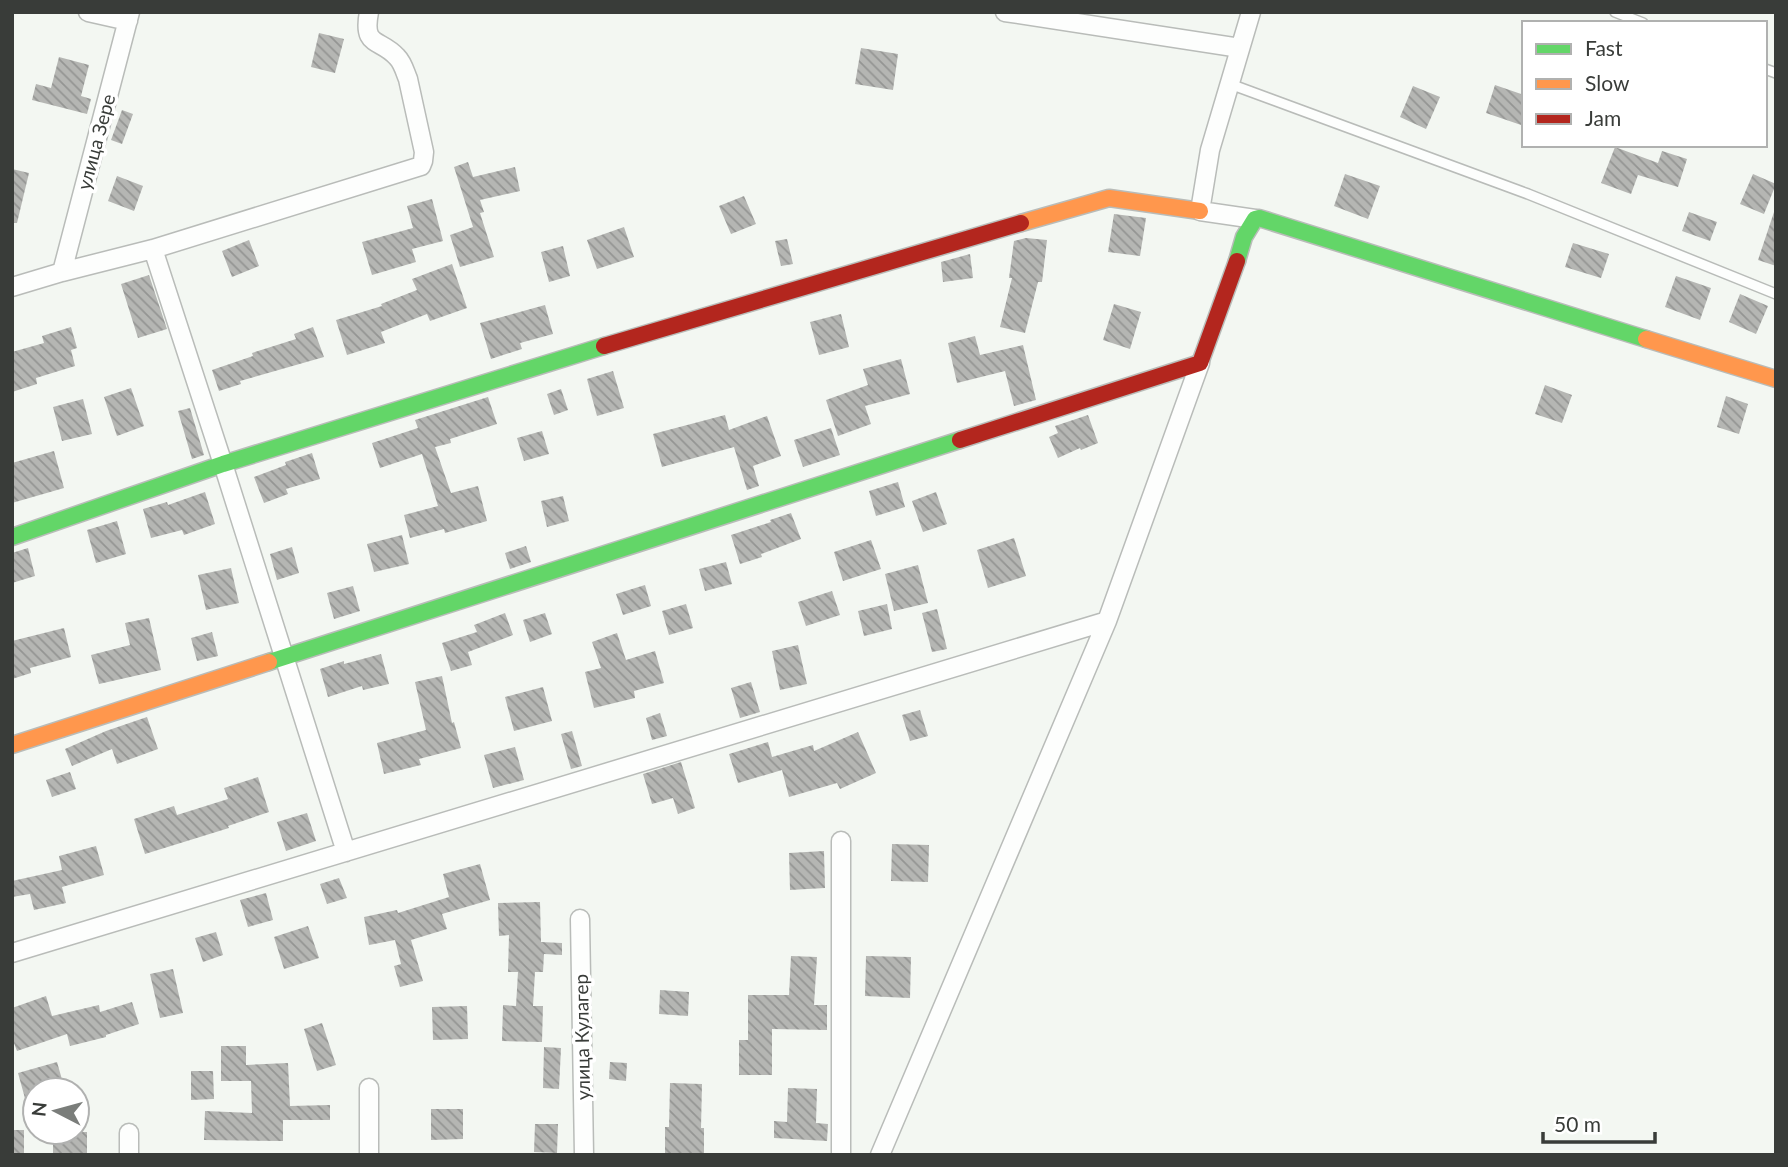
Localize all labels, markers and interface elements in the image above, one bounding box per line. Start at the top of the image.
legend [1522,21,1767,147]
text: Fast [1585,35,1623,60]
text: Slow [1585,70,1630,95]
street label: улица Зере [72,91,119,192]
text: Jam [1585,105,1621,130]
street label: улица Кулагер [569,974,594,1100]
north arrow [21,1076,91,1146]
scale bar [1543,1100,1655,1144]
text: N [26,1101,51,1118]
text: 50 m [1554,1111,1601,1136]

